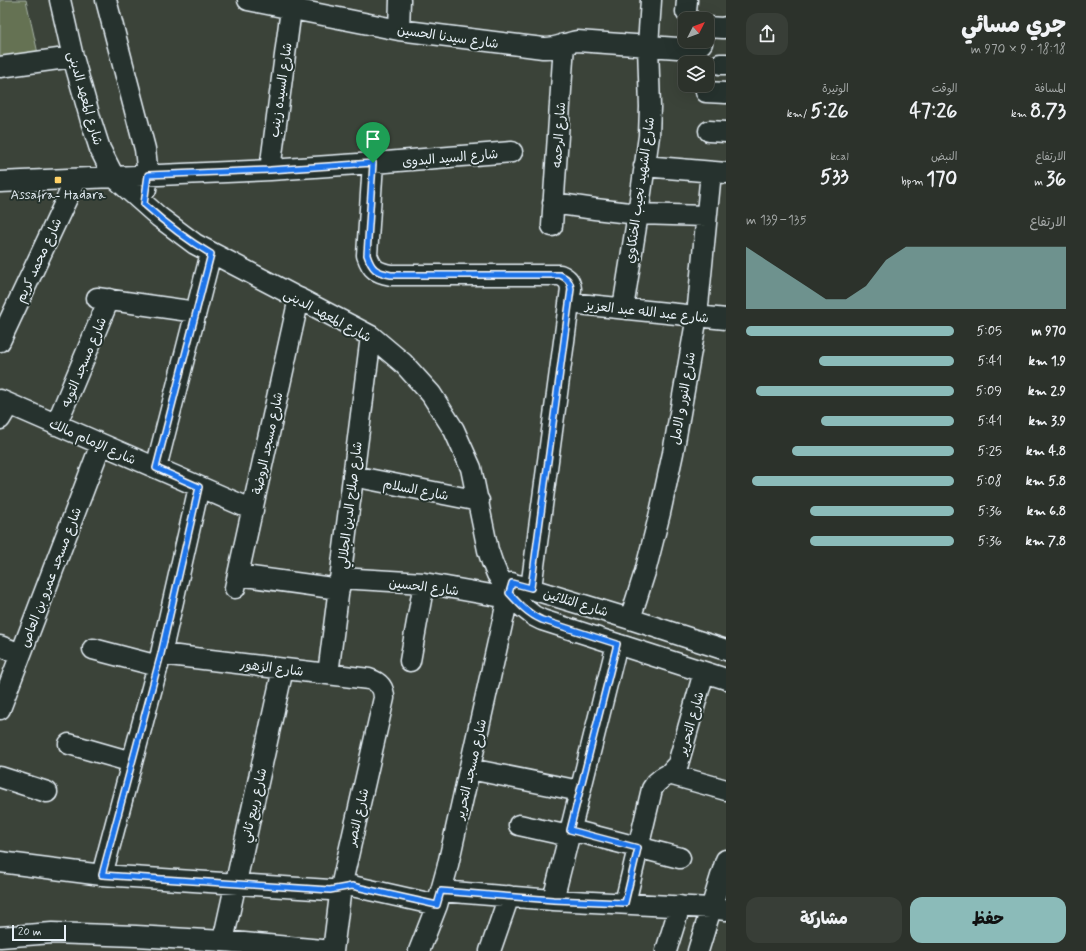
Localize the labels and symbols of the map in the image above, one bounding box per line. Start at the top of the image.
north arrow [678,12,714,48]
street label: شارع سيدنا الحسين [396,22,500,53]
street label: شارع السيده زينب [266,42,297,139]
street label: شارع المعهد الدينى [63,49,106,147]
street label: شارع الرحمه [549,101,570,169]
street label: شارع الشهيد نجيب الخنكاوي [622,116,659,264]
pin [356,122,390,163]
street label: شارع السيد البدوى [401,146,499,171]
marker: Assafra- Hadara [53,175,63,185]
place label: Assafra- Hadara [10,187,106,204]
street label: شارع محمد كريم [12,216,67,306]
street label: شارع المعهد الدينى [280,286,374,347]
street label: شارع عبد الله عبد العزيز [583,297,709,327]
street label: شارع مسجد التوبه [58,315,111,410]
street label: شارع النور و الامل [667,350,700,446]
street label: شارع مسجد الروضة [249,391,288,496]
street label: شارع الإمام مالك [46,416,138,470]
street label: شارع صلاح الدين الجلالي [334,441,369,570]
street label: شارع السلام [381,476,450,506]
street label: شارع مسجد عمرو بن العاص [17,505,86,650]
street label: شارع الحسين [388,575,460,600]
street label: شارع الثلاثين [541,586,610,621]
street label: شارع الزهور [238,656,304,681]
street label: شارع التحرير [674,690,709,758]
street label: شارع مسجد التحرير [451,718,491,822]
street label: شارع ربيع ثاني [238,766,273,845]
street label: شارع النصر [343,787,373,849]
scale bar [12,923,66,942]

